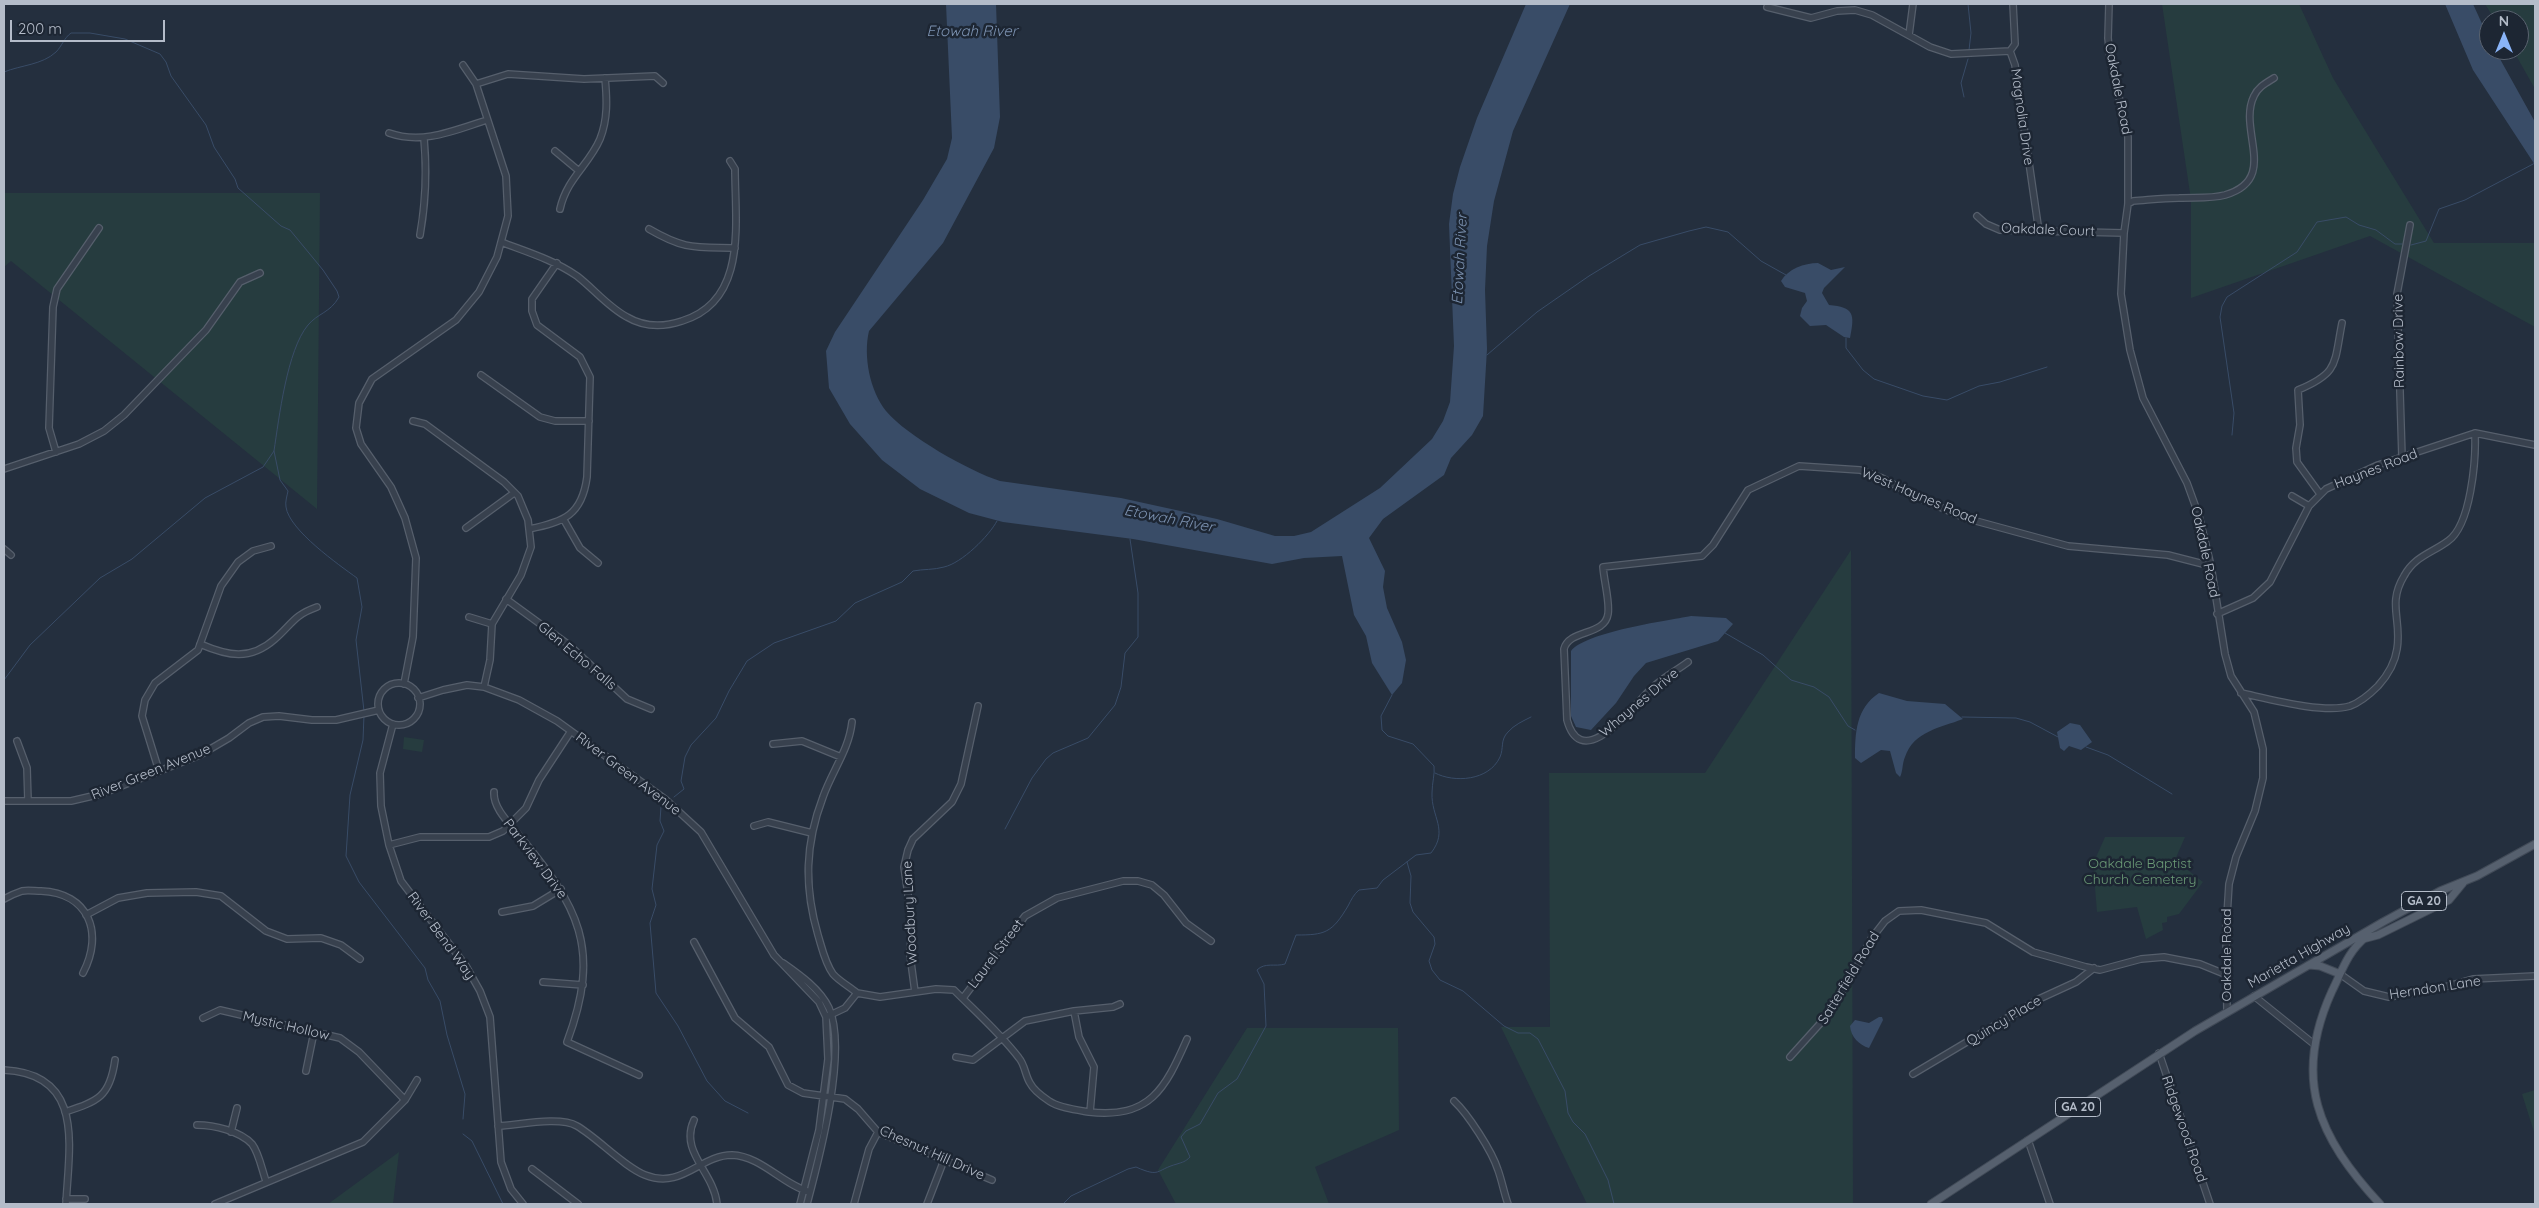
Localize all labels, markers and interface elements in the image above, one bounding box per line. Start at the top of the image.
scale bar [12,10,168,42]
north arrow [2479,10,2529,60]
text: N [2499,12,2509,30]
text: 200 m [18,19,62,38]
water label: Etowah River [926,22,1018,40]
street label: Oakdale Road [2101,42,2135,136]
street label: Magnolia Drive [2007,68,2037,166]
water label: Etowah River [1449,213,1471,305]
street label: Oakdale Court [2001,220,2095,240]
street label: Rainbow Drive [2390,294,2408,388]
street label: Haynes Road [2332,445,2420,493]
street label: West Haynes Road [1859,464,1979,528]
water label: Etowah River [1123,501,1215,537]
street label: Oakdale Road [2187,505,2223,599]
street label: Glen Echo Falls [534,618,620,694]
street label: Whaynes Drive [1596,665,1682,741]
street label: River Green Avenue [572,729,684,819]
street label: River Green Avenue [89,740,213,804]
street label: Parkview Drive [499,816,571,902]
park label: Oakdale Baptist Church Cemetery [2084,856,2196,889]
street label: Woodbury Lane [899,861,921,965]
street label: River Bend Way [404,889,478,983]
road number: GA 20 [2402,891,2446,910]
street label: Oakdale Road [2219,909,2235,1001]
street label: Laurel Street [965,916,1027,992]
street label: Marietta Highway [2245,920,2353,992]
street label: Satterfield Road [1815,929,1883,1027]
street label: Herndon Lane [2388,972,2482,1004]
street label: Quincy Place [1964,992,2044,1050]
street label: Mystic Hollow [241,1008,331,1044]
street label: Ridgewood Road [2158,1073,2210,1185]
road number: GA 20 [2056,1098,2100,1116]
street label: Chesnut Hill Drive [877,1122,987,1184]

